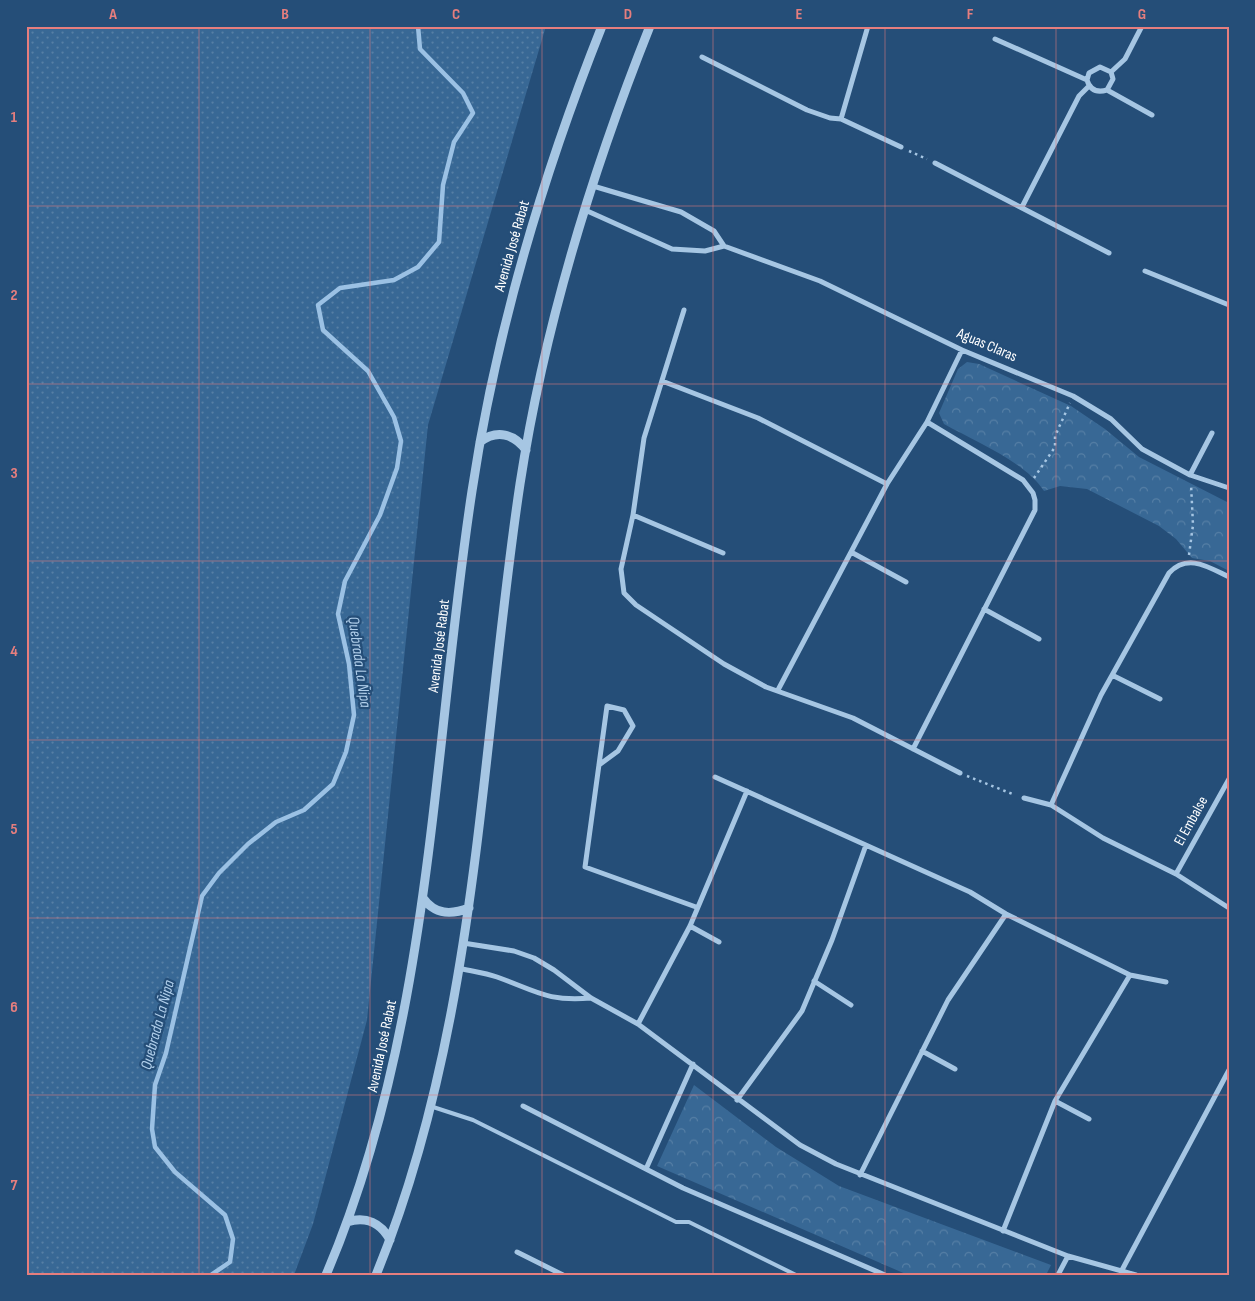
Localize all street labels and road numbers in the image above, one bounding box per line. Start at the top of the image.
street label: Avenida José Rabat [490,198,534,295]
street label: Aguas Claras [953,323,1020,366]
street label: Avenida José Rabat [424,598,454,695]
street label: El Embalse [1170,793,1212,849]
street label: Avenida José Rabat [363,998,401,1095]

